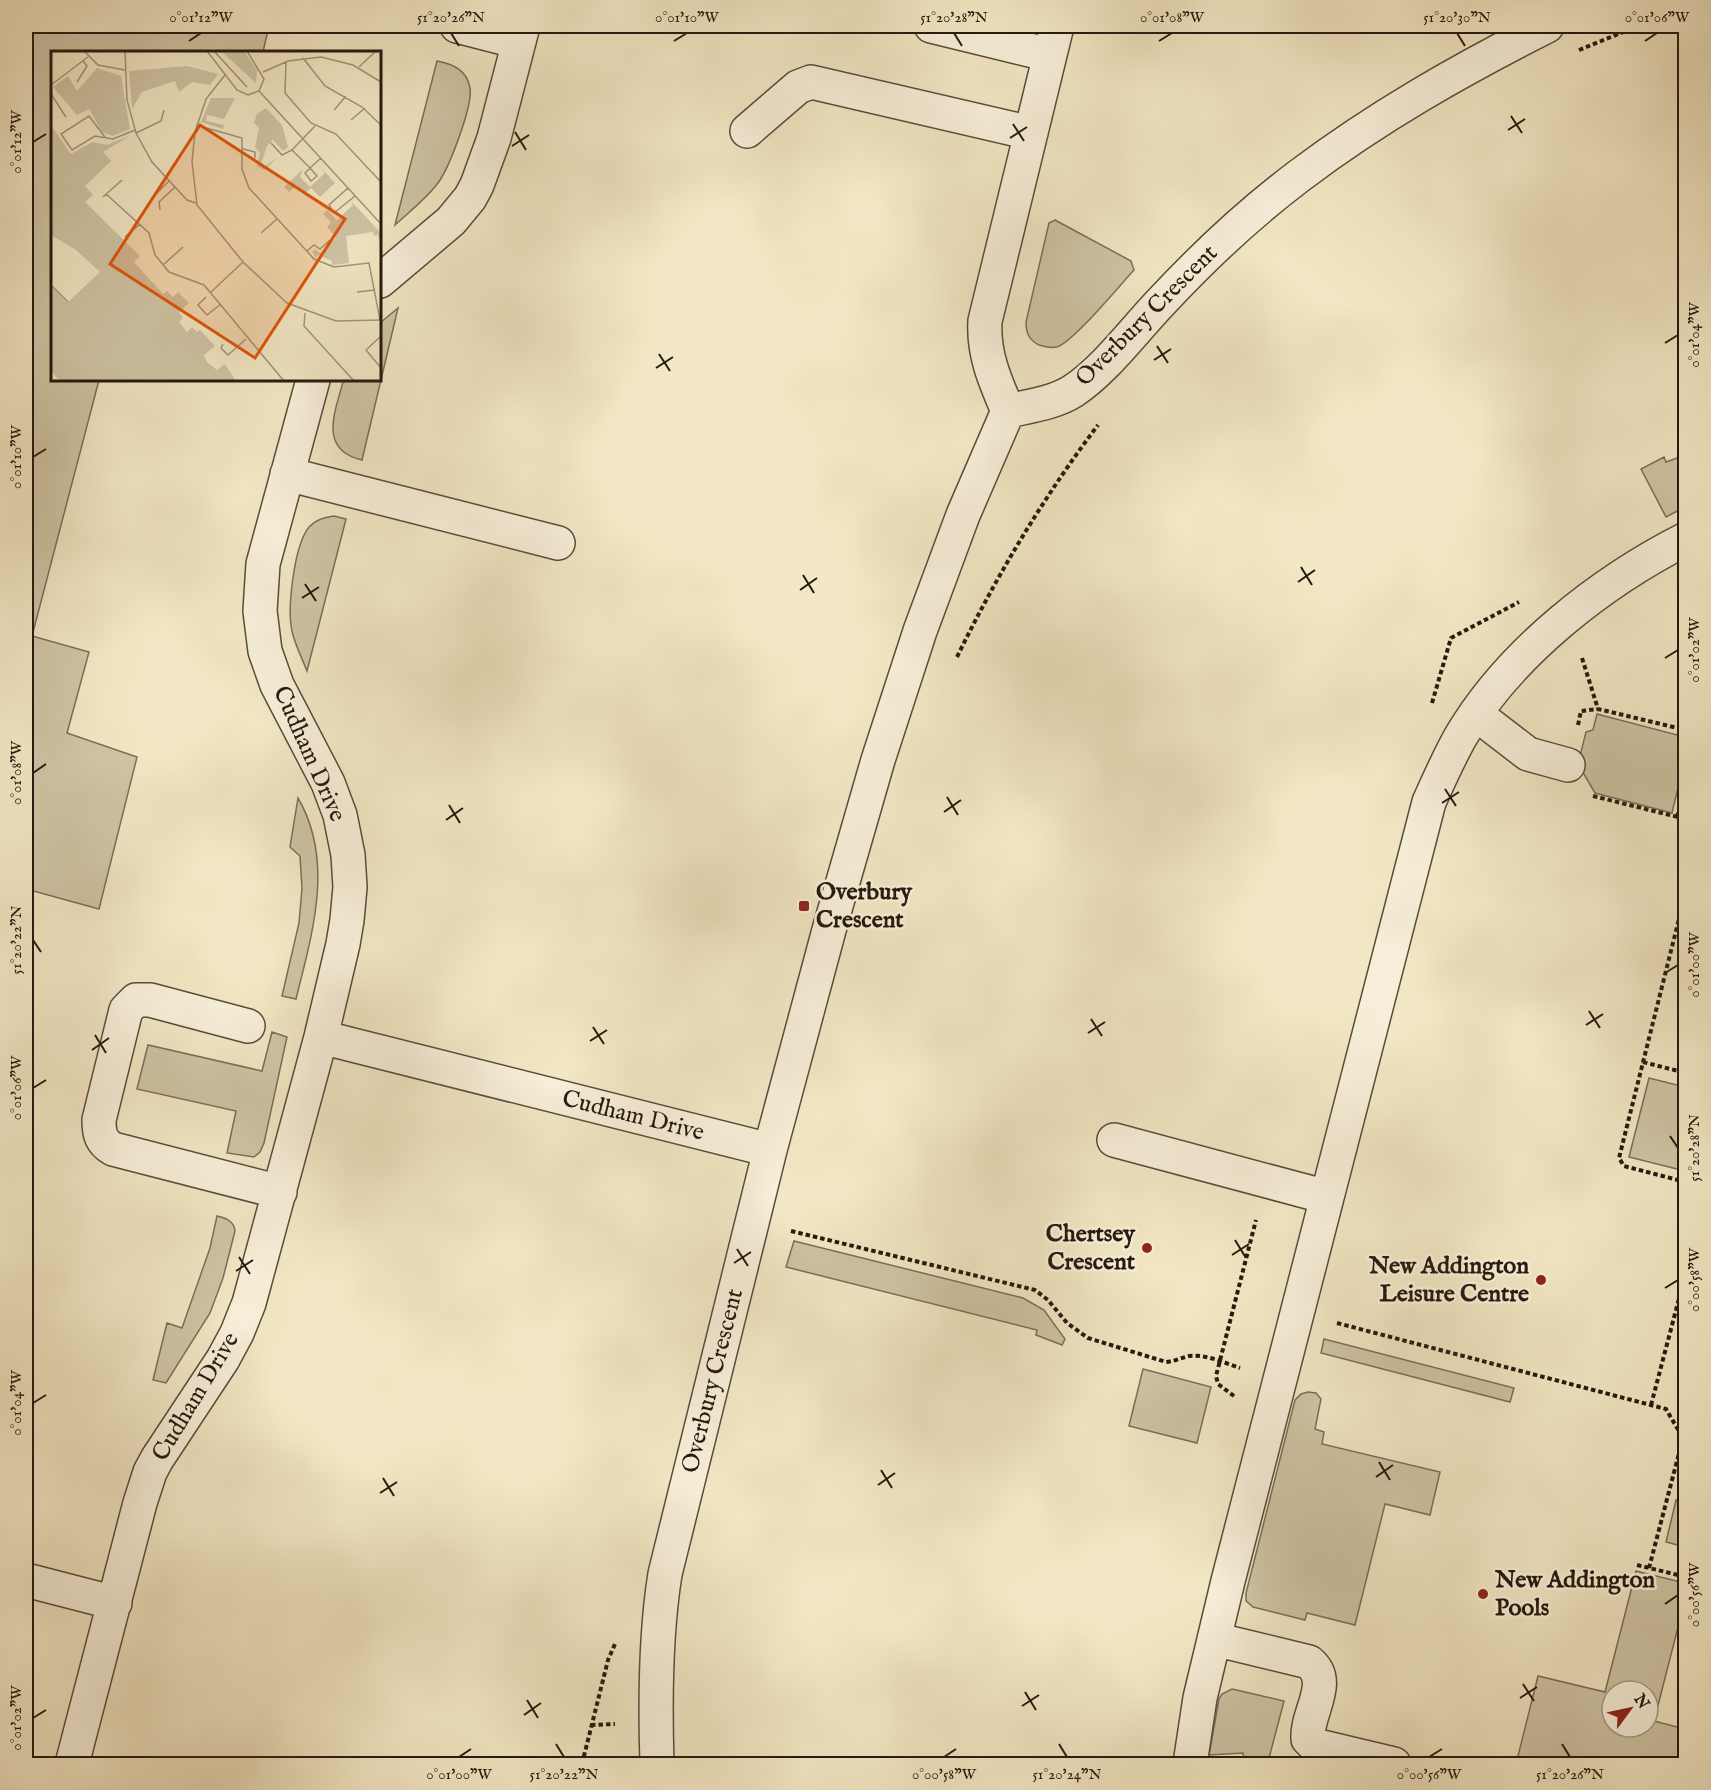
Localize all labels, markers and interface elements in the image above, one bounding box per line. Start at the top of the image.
text: 0°01'12"W [169,8,233,27]
text: 51°20'26"N [417,8,485,27]
text: 0°01'10"W [655,8,720,27]
text: 51°20'28"N [920,8,988,27]
text: 0°01'08"W [1140,8,1205,27]
text: 51°20'30"N [1423,8,1491,27]
text: 0°01'06"W [1625,8,1690,27]
inset map [51,51,381,381]
text: 0°01'12"W [7,110,26,174]
street label: Overbury Crescent [1069,238,1225,394]
text: 0°01'04"W [1685,302,1704,368]
text: 0°01'10"W [7,424,26,489]
text: 0°01'02"W [1685,617,1704,683]
street label: Cudham Drive [265,681,353,827]
text: 0°01'08"W [7,740,26,805]
place label: Overbury Crescent [816,877,913,936]
marker: Overbury Crescent [797,899,811,913]
text: 51°20'22"N [7,906,26,974]
text: 0°01'00"W [1685,932,1704,998]
text: 0°01'06"W [7,1055,26,1120]
street label: Cudham Drive [559,1083,707,1149]
text: 51°20'28"N [1685,1114,1704,1182]
place label: Chertsey Crescent [1046,1219,1136,1278]
marker: Chertsey Crescent [1140,1241,1154,1255]
text: 0°00'58"W [1685,1247,1704,1312]
place label: New Addington Leisure Centre [1368,1251,1529,1310]
marker: New Addington Leisure Centre [1534,1273,1548,1287]
street label: Overbury Crescent [675,1286,751,1476]
street label: Cudham Drive [145,1327,247,1467]
text: 0°01'04"W [7,1370,26,1436]
text: 0°00'56"W [1685,1562,1704,1627]
place label: New Addington Pools [1494,1565,1655,1624]
marker: New Addington Pools [1476,1587,1490,1601]
north arrow [1600,1679,1660,1739]
text: 0°01'02"W [7,1685,26,1751]
text: N [1628,1690,1653,1713]
text: 0°01'00"W [426,1765,492,1784]
text: 51°20'22"N [530,1765,598,1784]
text: 0°00'58"W [912,1765,977,1784]
text: 51°20'24"N [1032,1765,1102,1784]
text: 0°00'56"W [1397,1765,1462,1784]
text: 51°20'26"N [1536,1765,1604,1784]

